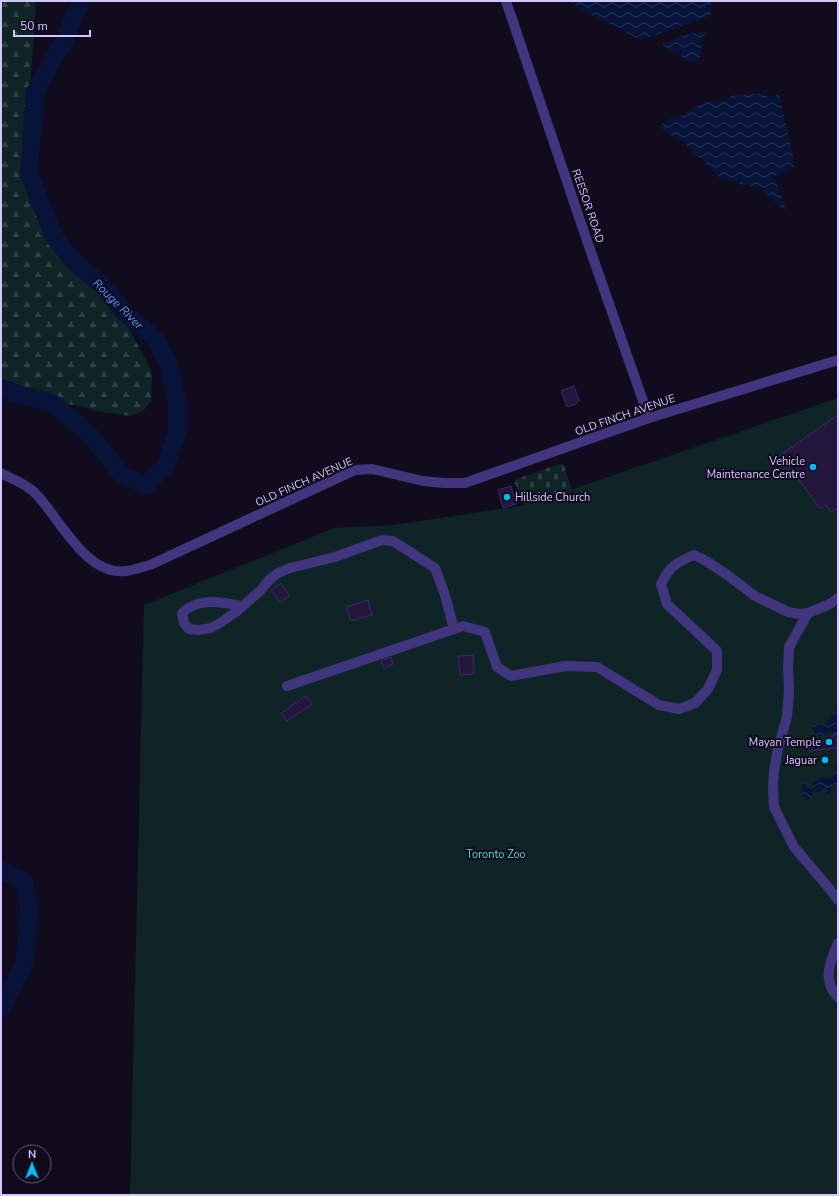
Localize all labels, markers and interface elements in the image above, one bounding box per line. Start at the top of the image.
scale bar [14,12,90,38]
text: 50 m [20,18,48,34]
street label: REESOR ROAD [568,167,608,245]
water label: Rouge River [89,275,147,333]
street label: OLD FINCH AVENUE [573,391,677,439]
street label: OLD FINCH AVENUE [253,454,355,510]
place label: Vehicle Maintenance Centre [707,454,805,482]
marker: Vehicle Maintenance Centre [808,462,818,472]
place label: Hillside Church [515,490,590,505]
marker: Hillside Church [502,492,512,502]
place label: Mayan Temple [749,735,821,750]
marker: Mayan Temple [824,737,834,747]
place label: Jaguar [784,753,817,768]
marker: Jaguar [820,755,830,765]
park label: Toronto Zoo [466,847,526,862]
north arrow [12,1144,52,1184]
text: N [28,1147,36,1162]

